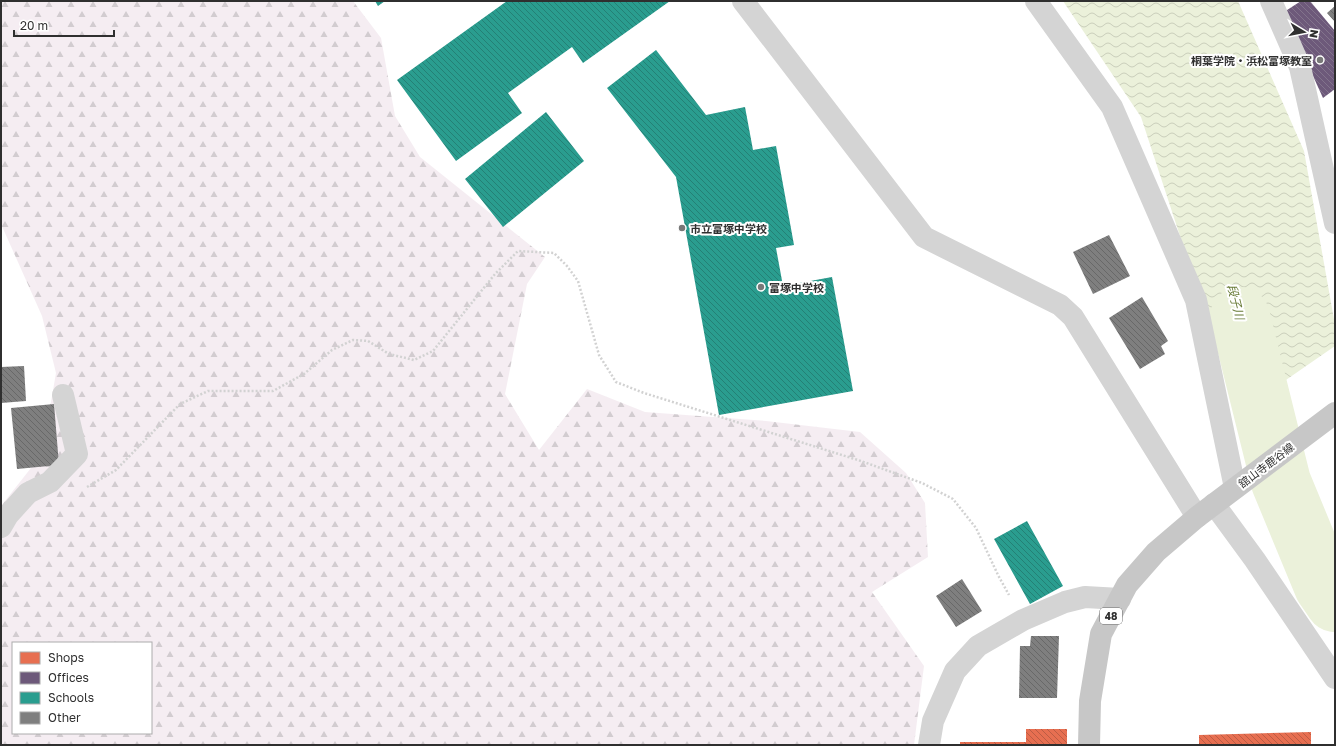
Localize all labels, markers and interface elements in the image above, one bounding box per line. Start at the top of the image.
scale bar [14,12,114,38]
north arrow [1284,12,1324,52]
text: 20 m [20,18,48,33]
text: N [1307,29,1321,39]
place label: 桐葉学院・浜松富塚教室 [1191,54,1312,67]
marker: 桐葉学院・浜松富塚教室 [1315,55,1325,65]
place label: 市立富塚中学校 [690,222,767,235]
marker: 市立富塚中学校 [677,223,687,233]
place label: 富塚中学校 [769,281,824,294]
marker: 富塚中学校 [756,282,766,292]
water label: 段子川 [1224,283,1248,323]
street label: 舘山寺鹿谷線 [1236,440,1296,490]
road number: 48 [1100,608,1122,624]
legend [12,642,152,734]
text: Shops [48,650,84,665]
text: Offices [48,670,89,685]
text: Schools [48,690,94,705]
text: Other [48,710,81,725]

